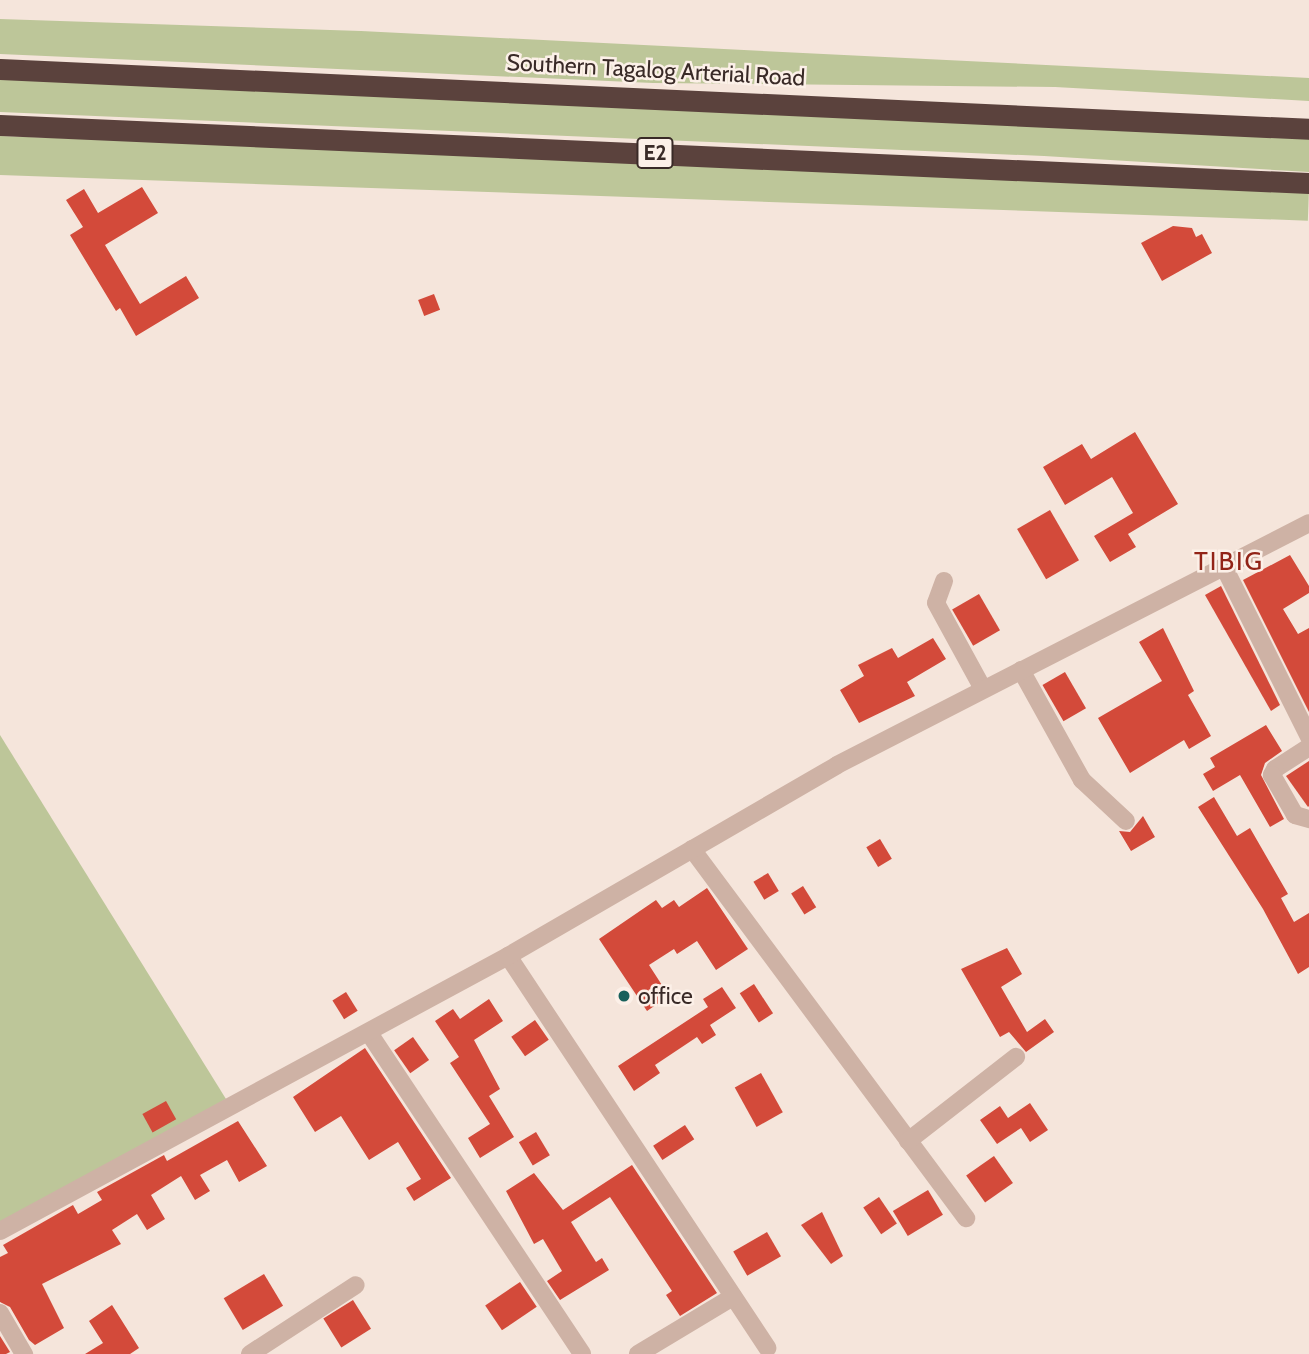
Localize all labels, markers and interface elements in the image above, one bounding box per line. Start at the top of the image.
street label: Southern Tagalog Arterial Road [506,48,806,92]
road number: E2 [636,136,674,170]
district label: TIBIG [1195,546,1263,578]
place label: office [638,982,693,1010]
marker: office [616,988,632,1004]

